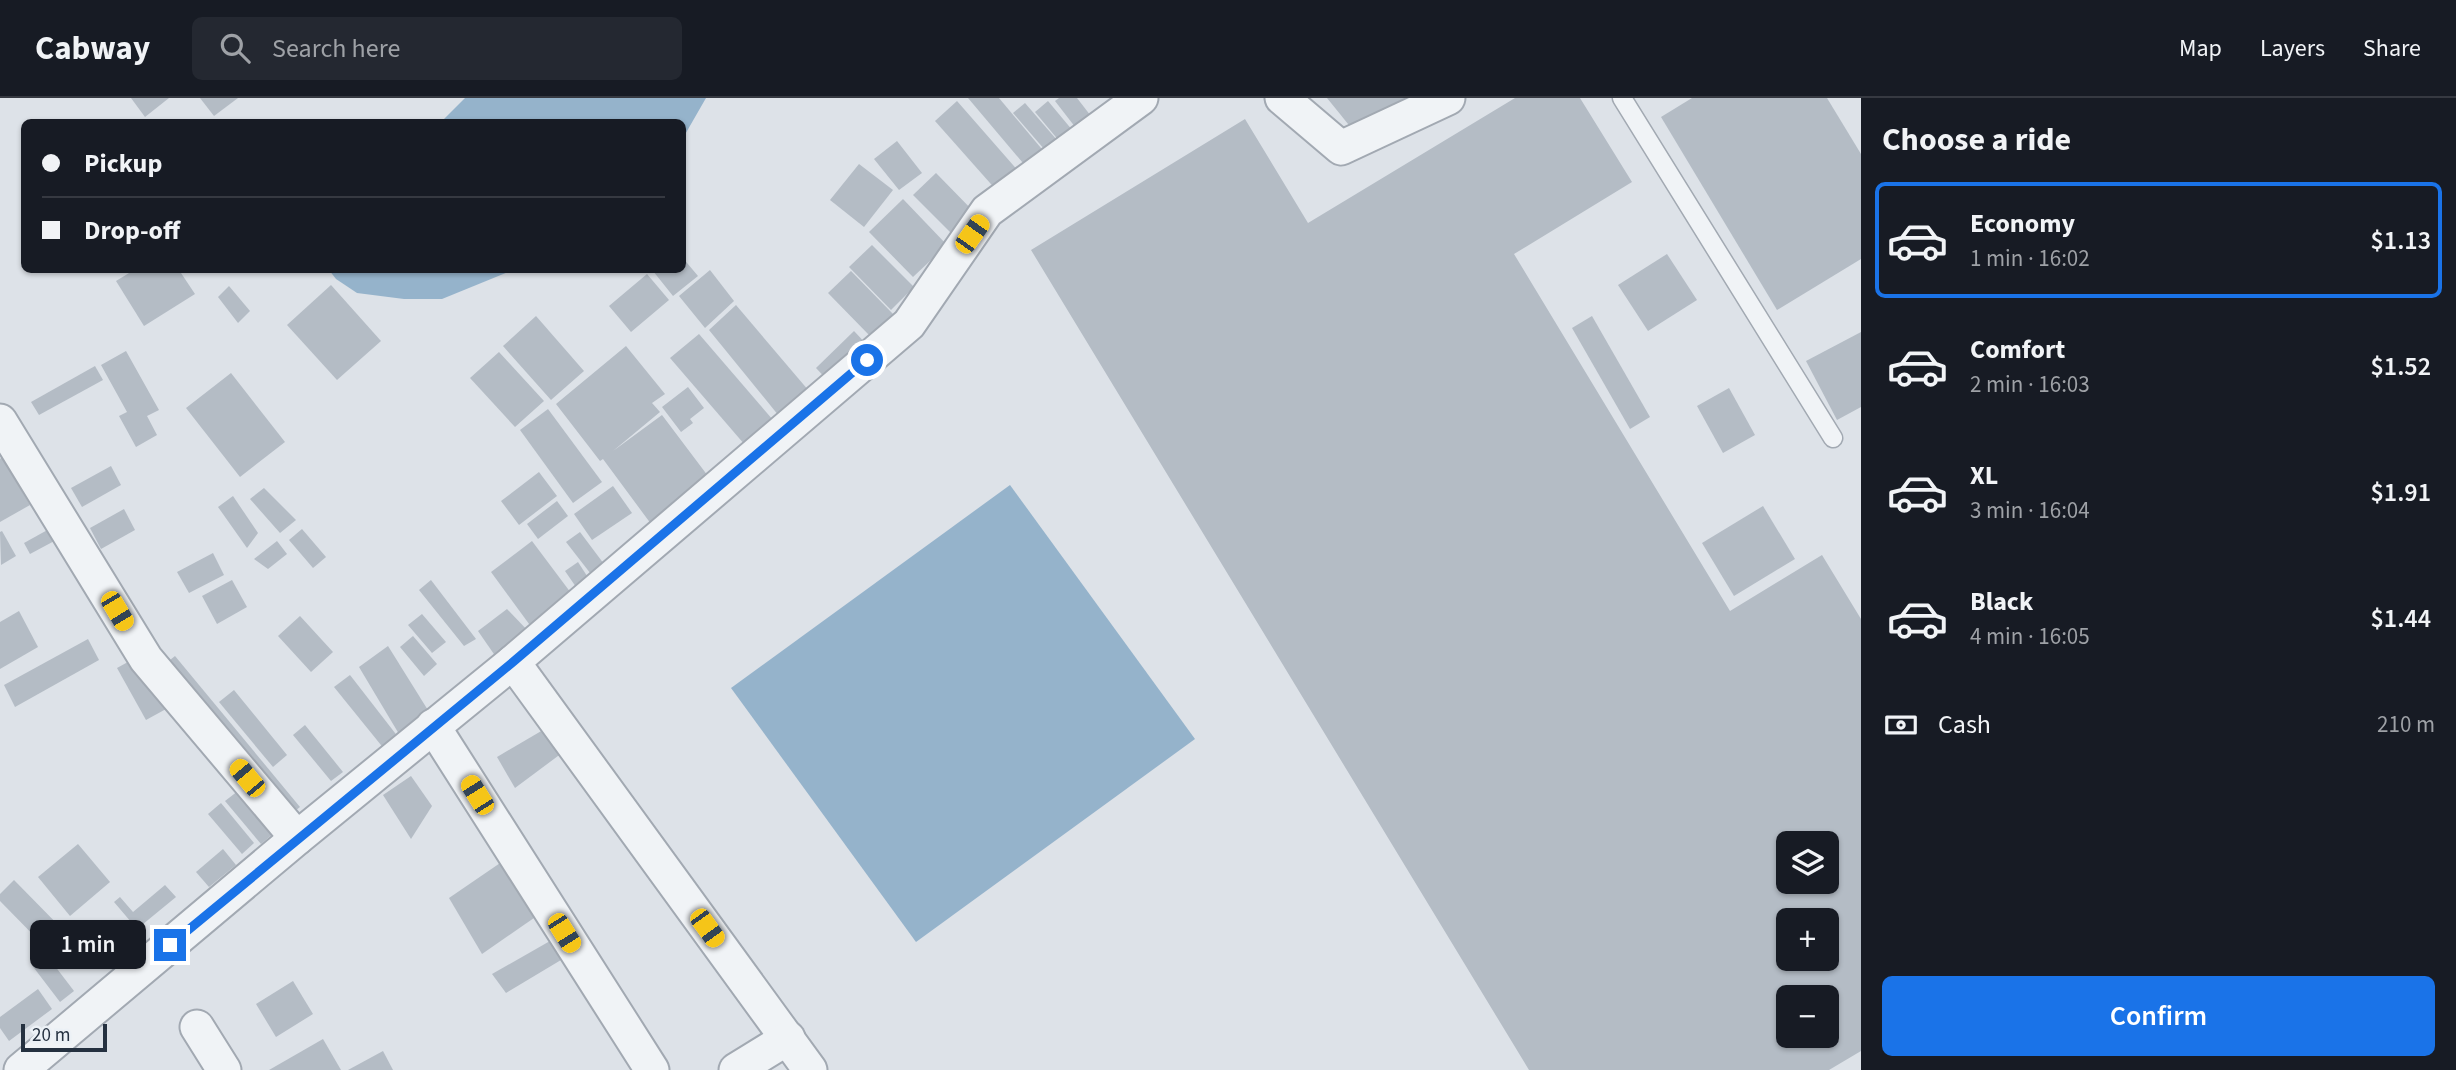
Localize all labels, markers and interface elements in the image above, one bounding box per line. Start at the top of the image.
search box [192,17,682,80]
text: Cabway [35,25,150,72]
icon: search [216,29,254,67]
text: Search here [272,30,400,67]
text: Map [2179,31,2222,66]
text: Layers [2260,31,2325,66]
text: Share [2363,31,2421,66]
text: Choose a ride [1882,117,2071,163]
text: Pickup [84,145,162,182]
text: Economy [1970,205,2075,242]
icon: car [1886,209,1949,272]
car [952,211,993,257]
text: Drop-off [84,212,180,249]
text: $1.13 [2370,222,2431,259]
text: 1 min · 16:02 [1970,242,2090,275]
text: Comfort [1970,331,2065,368]
icon: car [1886,335,1949,398]
route start [851,344,883,376]
text: $1.52 [2370,348,2431,385]
text: 2 min · 16:03 [1970,368,2090,401]
text: XL [1970,457,1998,494]
icon: car [1886,461,1949,524]
text: $1.91 [2370,474,2431,511]
text: 3 min · 16:04 [1970,494,2090,527]
text: Black [1970,583,2033,620]
icon: car [1886,587,1949,650]
car [98,588,137,634]
text: $1.44 [2370,600,2431,637]
text: 4 min · 16:05 [1970,620,2090,653]
icon: cash [1882,706,1920,744]
text: Cash [1938,706,1991,743]
text: 210 m [2377,708,2435,741]
car [226,755,269,801]
car [457,772,498,818]
map controls [1776,831,1839,1048]
button: layers [1776,831,1839,894]
car [687,905,728,951]
button: + [1776,908,1839,971]
car [544,910,585,956]
callout: 1 min [30,920,146,970]
text: 1 min [61,928,115,961]
route end [154,929,186,961]
button: Confirm [1882,976,2435,1056]
button: − [1776,985,1839,1048]
scale bar [21,1021,107,1053]
text: 20 m [32,1022,70,1049]

